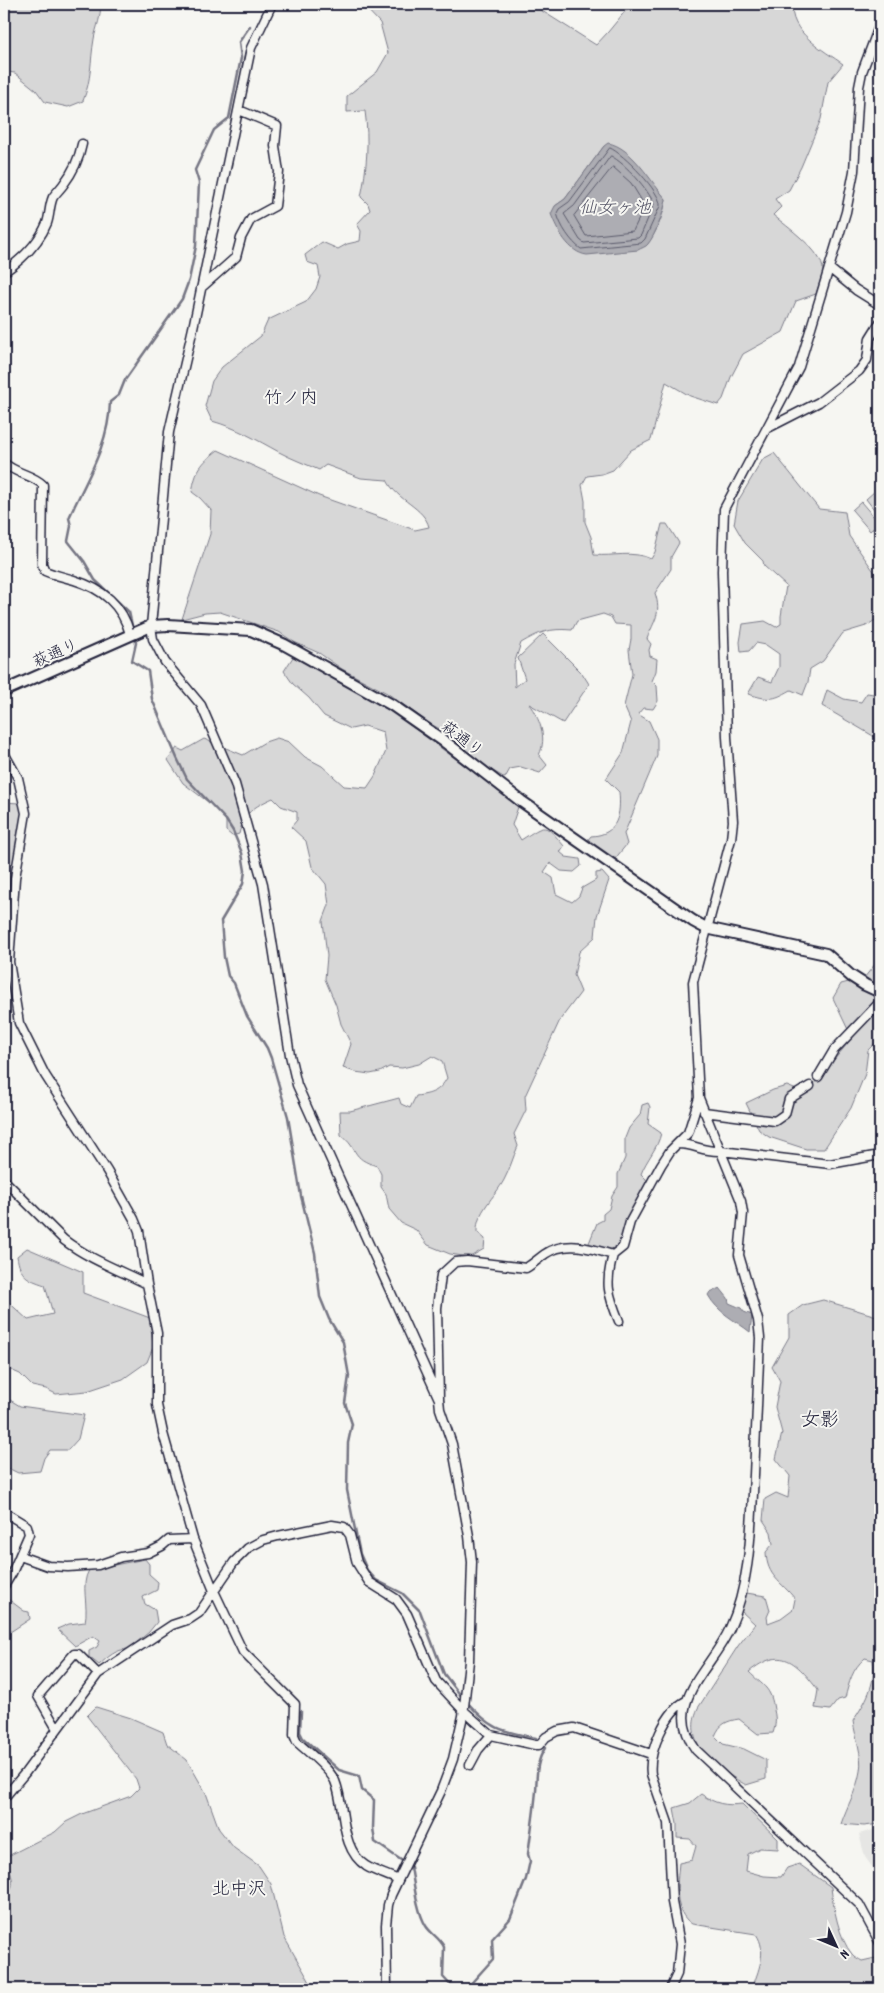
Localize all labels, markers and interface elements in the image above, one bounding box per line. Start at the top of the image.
water label: 仙女ヶ池 [579,197,652,222]
district label: 竹ノ内 [264,387,318,412]
street label: 萩通り [29,634,83,675]
street label: 萩通り [435,716,488,764]
district label: 女影 [801,1408,839,1435]
district label: 北中沢 [212,1878,266,1903]
north arrow [812,1920,862,1970]
text: N [834,1944,854,1963]

